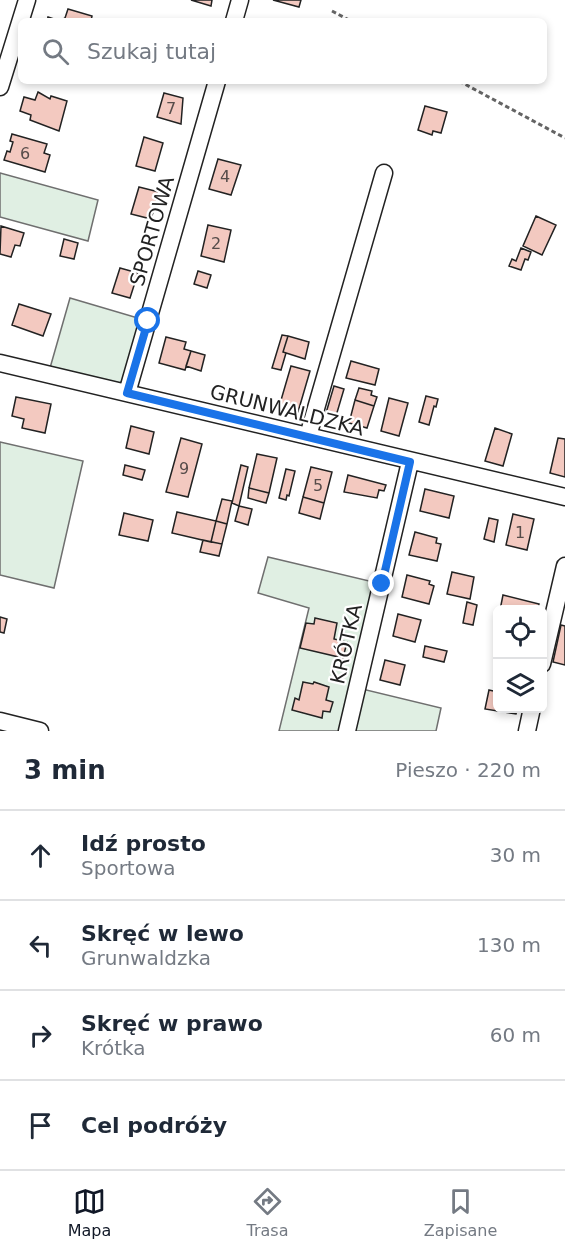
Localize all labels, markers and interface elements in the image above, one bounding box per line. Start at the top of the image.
search box [18,18,547,84]
icon: search [39,35,72,68]
text: Szukaj tutaj [87,39,216,64]
house number: 7 [166,99,176,118]
house number: 6 [20,144,30,163]
house number: 4 [220,167,230,186]
street label: SPORTOWA [125,173,179,289]
house number: 2 [211,234,221,253]
route start [134,307,160,333]
street label: GRUNWALDZKA [207,379,367,441]
house number: 9 [179,459,189,478]
house number: 5 [313,476,323,495]
house number: 1 [515,523,525,542]
route end [368,570,394,596]
street label: KRÓTKA [325,601,367,686]
map controls [493,605,547,713]
button: locate [493,605,547,659]
button: layers [493,659,547,713]
text: 3 min [24,755,106,785]
text: Pieszo · 220 m [395,758,541,782]
text: Idź prosto [81,831,206,856]
icon: ahead [24,839,57,872]
text: 30 m [490,843,541,867]
text: Sportowa [81,856,176,880]
text: Skręć w lewo [81,921,244,946]
icon: left [24,929,57,962]
text: 130 m [477,933,541,957]
text: Grunwaldzka [81,946,211,970]
text: Skręć w prawo [81,1011,263,1036]
icon: right [24,1019,57,1052]
text: 60 m [490,1023,541,1047]
text: Krótka [81,1036,145,1060]
icon: arrive [24,1109,57,1142]
text: Cel podróży [81,1113,227,1138]
tab: Mapa [68,1185,111,1240]
tab: Trasa [247,1185,289,1240]
tab: Zapisane [424,1185,497,1240]

